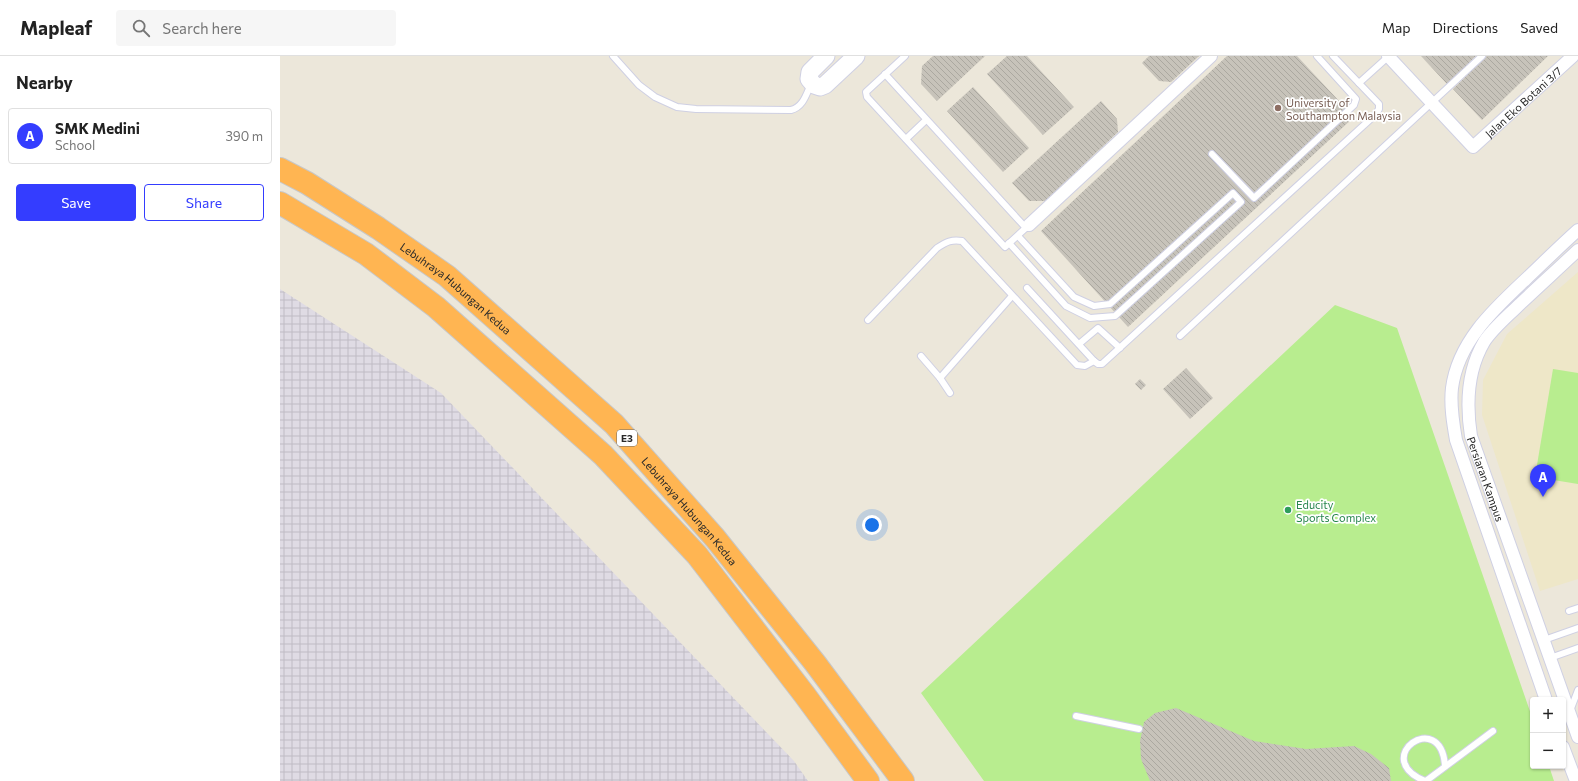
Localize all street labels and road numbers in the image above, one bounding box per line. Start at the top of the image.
street label: Jalan Eko Botani 3/7 [1482,63,1564,140]
street label: Lebuhraya Hubungan Kedua [398,239,514,337]
road number: E3 [617,430,637,446]
street label: Persiaran Kampus [1465,435,1507,523]
street label: Lebuhraya Hubungan Kedua [640,454,740,567]

